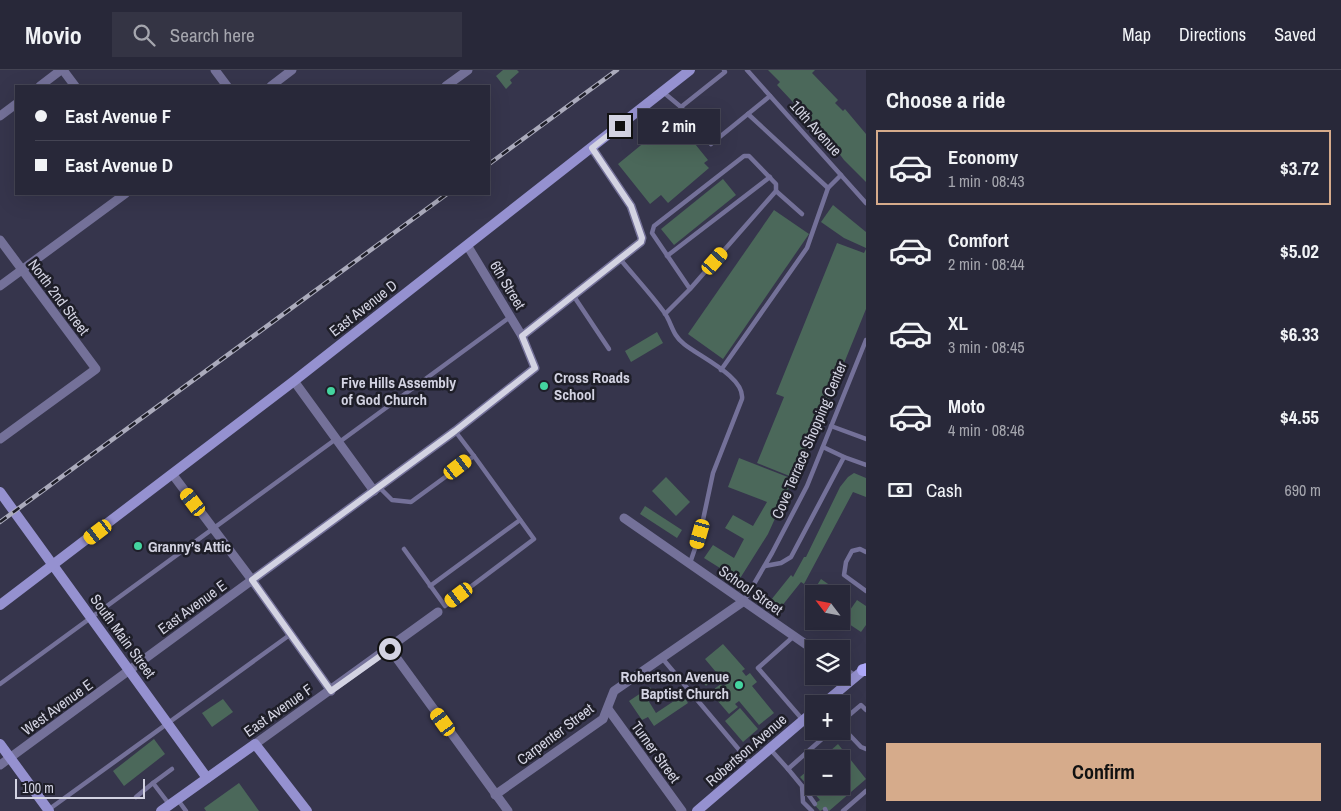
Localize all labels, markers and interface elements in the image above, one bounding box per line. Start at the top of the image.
search box [112,12,462,57]
text: Movio [25,19,82,51]
icon: search [130,21,158,49]
text: Search here [170,22,255,48]
text: Map [1122,22,1151,47]
text: Directions [1179,22,1246,47]
text: Saved [1274,22,1316,47]
text: Choose a ride [886,85,1005,115]
street label: 10th Avenue [785,96,847,160]
text: East Avenue F [65,103,171,129]
callout: 2 min [638,108,720,144]
route end [609,115,631,137]
text: 2 min [662,115,696,137]
text: Economy [948,144,1018,170]
icon: car [888,145,933,190]
text: East Avenue D [65,152,173,178]
text: $3.72 [1280,155,1319,181]
text: 1 min · 08:43 [948,170,1025,192]
text: Comfort [948,227,1009,253]
icon: car [888,228,933,273]
text: $5.02 [1280,238,1319,264]
car [699,245,730,277]
text: 2 min · 08:44 [948,253,1025,275]
street label: North 2nd Street [23,255,95,340]
street label: 6th Street [485,257,531,314]
street label: East Avenue D [325,275,402,341]
text: XL [948,310,968,336]
icon: car [888,311,933,356]
text: $6.33 [1280,321,1319,347]
text: 3 min · 08:45 [948,336,1025,358]
street label: Cove Terrace Shopping Center [766,358,852,522]
place label: Cross Roads School [554,367,630,405]
place label: Five Hills Assembly of God Church [341,372,456,410]
marker: Cross Roads School [538,380,550,392]
marker: Five Hills Assembly of God Church [325,385,337,397]
text: Moto [948,393,985,419]
icon: car [888,394,933,439]
text: $4.55 [1280,404,1319,430]
text: 4 min · 08:46 [948,419,1025,441]
car [441,452,474,482]
icon: cash [886,476,914,504]
text: Cash [926,477,962,503]
text: 690 m [1285,479,1321,501]
car [177,486,208,518]
car [81,517,114,547]
car [688,518,711,550]
place label: Granny’s Attic [148,536,231,557]
marker: Granny’s Attic [132,540,144,552]
street label: School Street [715,560,788,620]
street label: East Avenue E [153,575,231,639]
car [442,580,475,610]
north arrow [805,585,850,630]
map controls [805,585,850,795]
street label: South Main Street [85,590,161,683]
route start [379,638,401,660]
button: layers [805,640,850,685]
place label: Robertson Avenue Baptist Church [621,666,729,704]
street label: West Avenue E [17,674,97,740]
street label: East Avenue F [239,679,317,741]
marker: Robertson Avenue Baptist Church [733,679,745,691]
button: + [805,695,850,740]
street label: Carpenter Street [512,698,598,770]
car [428,705,457,739]
street label: Robertson Avenue [701,709,791,791]
street label: Turner Street [627,717,686,788]
button: Confirm [886,743,1321,801]
button: − [805,750,850,795]
scale bar [15,776,145,799]
text: 100 m [22,779,54,797]

